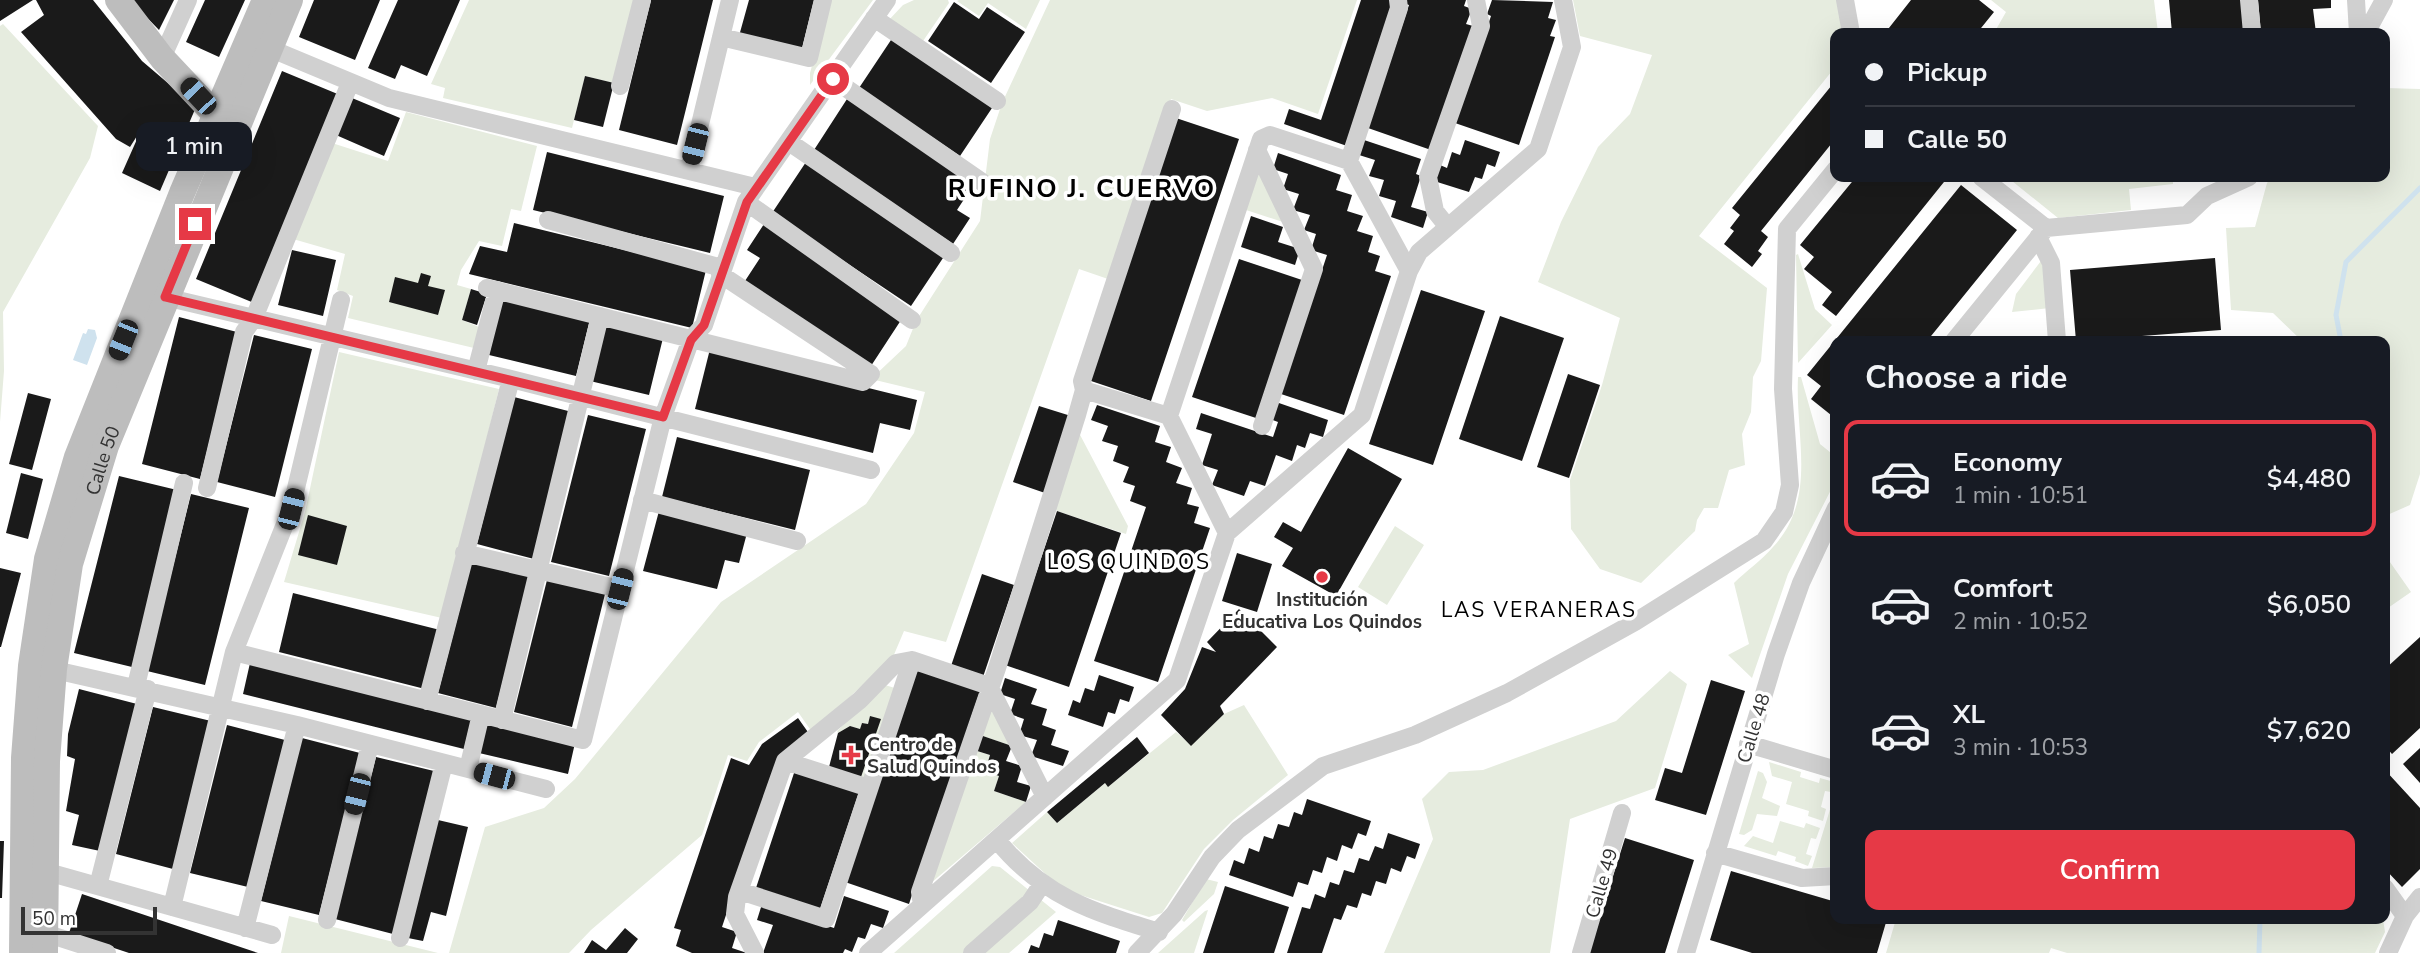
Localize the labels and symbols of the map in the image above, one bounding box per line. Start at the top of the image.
route start [817,63,849,95]
car [176,73,221,119]
car [680,121,711,167]
callout: 1 min [137,122,253,172]
district label: RUFINO J. CUERVO [948,171,1216,206]
route end [179,208,211,240]
car [106,317,141,363]
street label: Calle 50 [80,422,127,499]
car [276,486,307,532]
district label: LOS QUINDOS [1047,548,1211,576]
car [605,566,636,612]
marker: Institución Educativa Los Quindos [1314,569,1330,585]
place label: Institución Educativa Los Quindos [1222,587,1422,635]
district label: LAS VERANERAS [1441,596,1637,624]
street label: Calle 48 [1731,690,1777,766]
place label: Centro de Salud Quindos [867,732,996,780]
marker: Centro de Salud Quindos [841,745,861,765]
car [471,760,518,792]
car [342,771,373,817]
street label: Calle 49 [1580,845,1624,921]
scale bar [21,904,158,936]

